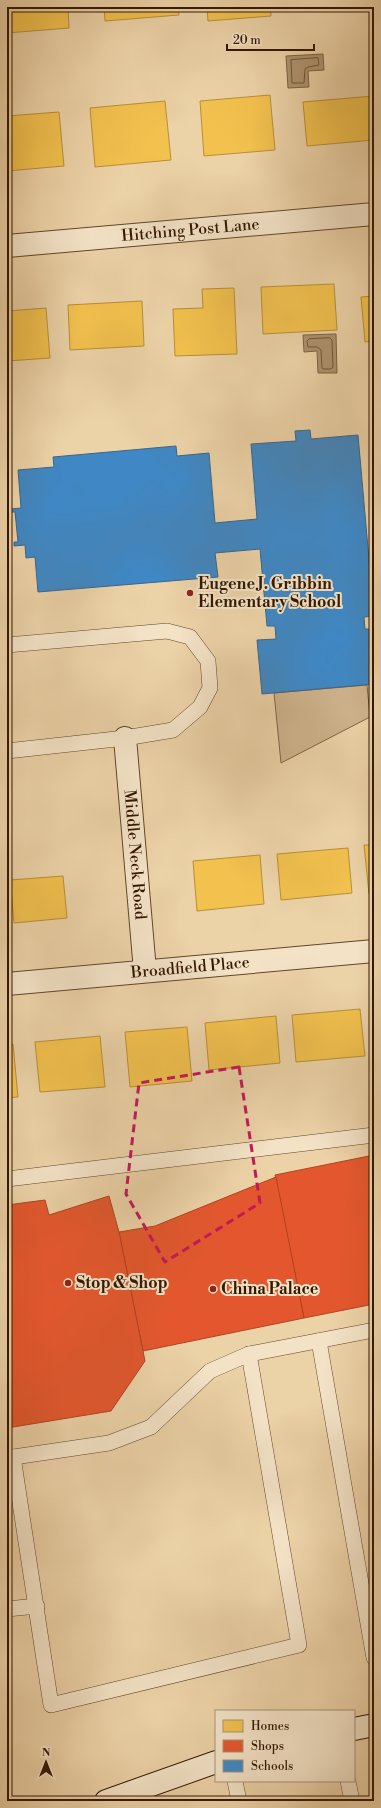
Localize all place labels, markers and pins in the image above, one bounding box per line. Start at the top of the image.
place label: Eugene J. Gribbin Elementary School [198,574,342,612]
marker: Eugene J. Gribbin Elementary School [185,588,195,598]
place label: Stop & Shop [76,1273,168,1293]
marker: Stop & Shop [63,1278,73,1288]
place label: China Palace [221,1279,319,1299]
marker: China Palace [208,1284,218,1294]

